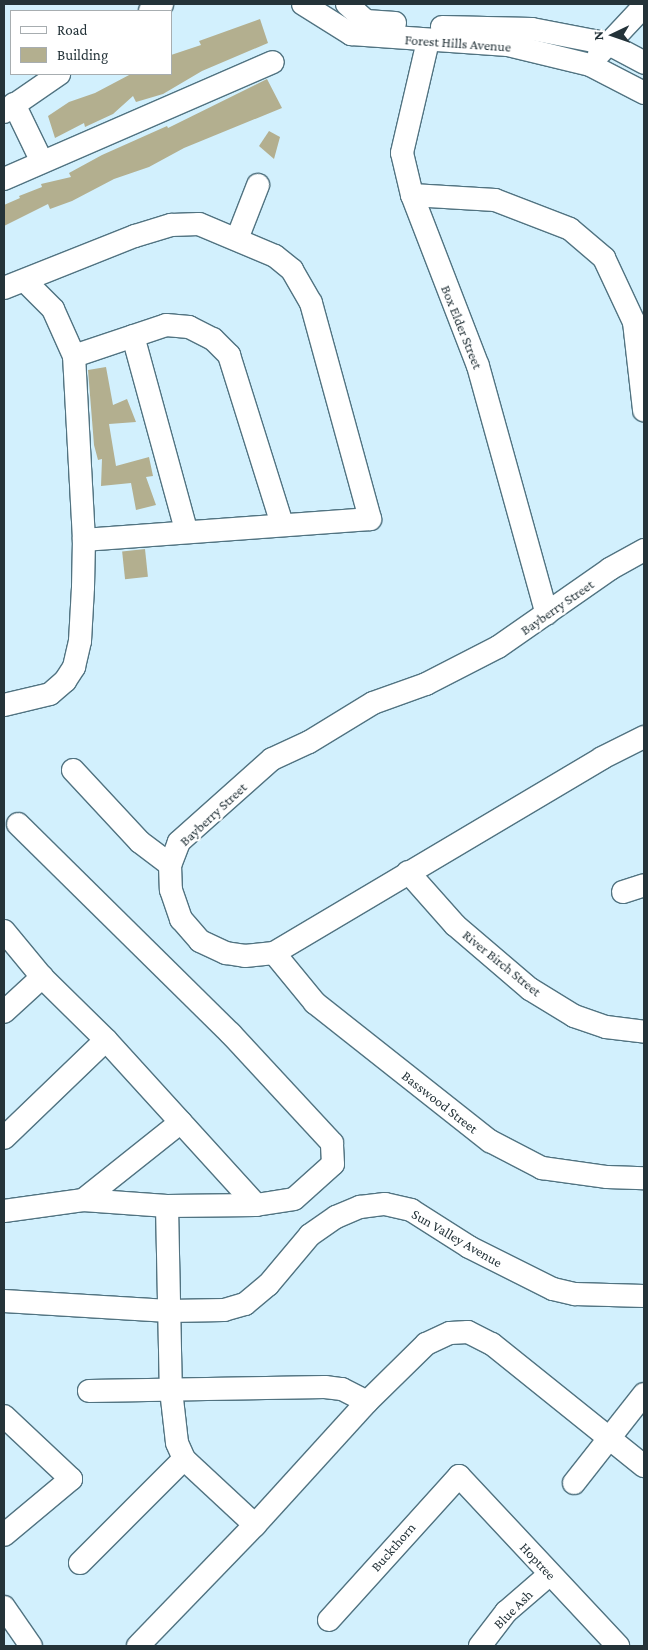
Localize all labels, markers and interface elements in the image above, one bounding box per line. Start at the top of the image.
legend [10,10,172,75]
north arrow [588,10,638,60]
text: Road [57,22,87,38]
street label: Forest Hills Avenue [404,31,512,55]
text: N [590,31,606,41]
text: Building [57,47,108,63]
street label: Box Elder Street [438,283,486,371]
street label: Bayberry Street [517,576,597,638]
street label: Bayberry Street [176,779,250,849]
street label: River Birch Street [459,926,545,1000]
street label: Basswood Street [399,1067,481,1137]
street label: Sun Valley Avenue [409,1205,505,1271]
street label: Buckthorn [367,1519,419,1575]
street label: Hoptree [516,1539,560,1583]
street label: Blue Ash [490,1586,536,1632]

